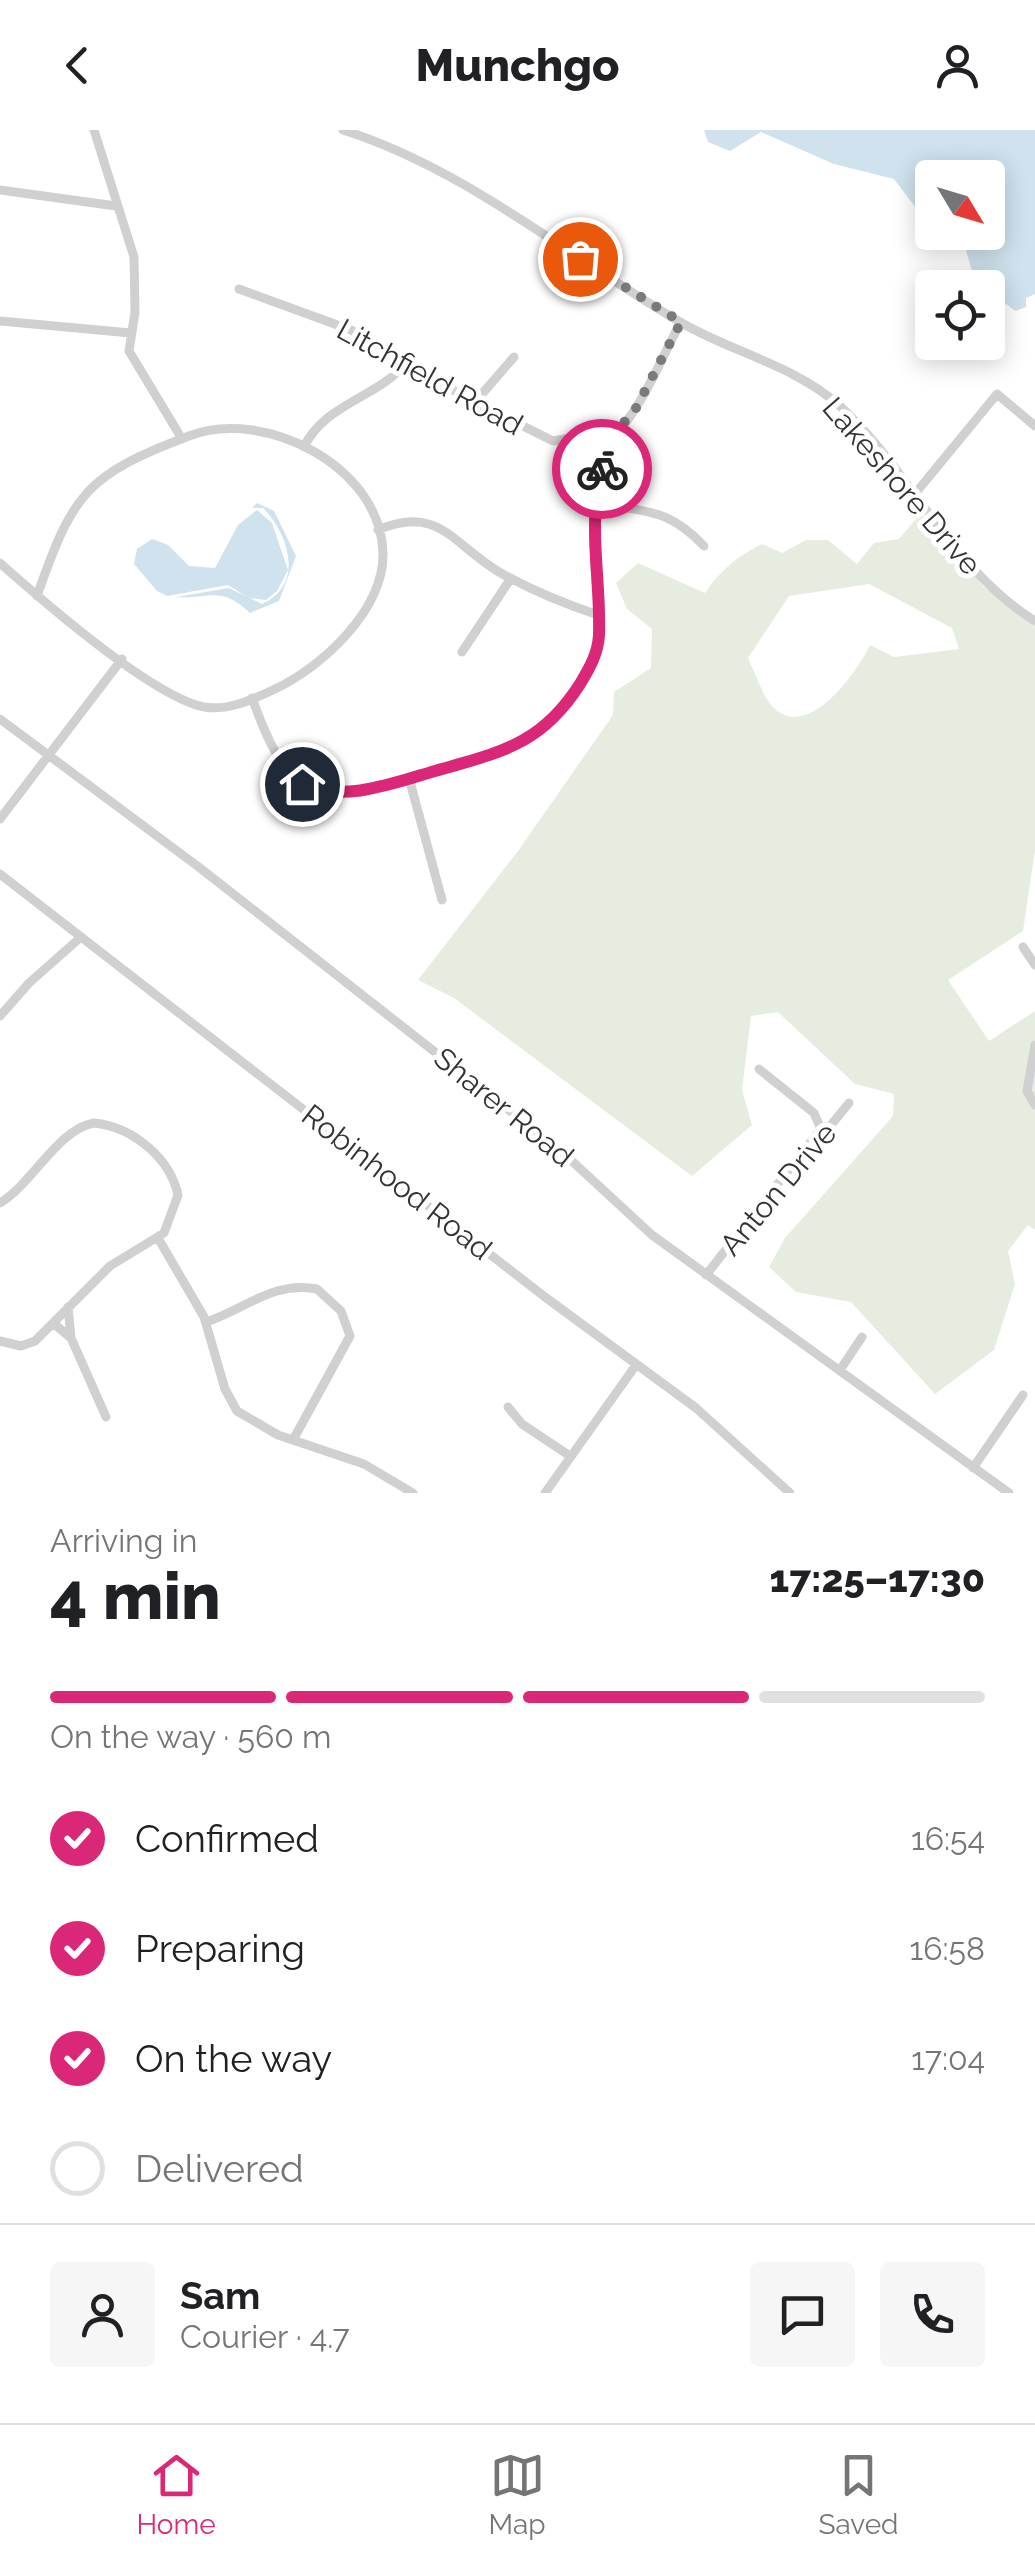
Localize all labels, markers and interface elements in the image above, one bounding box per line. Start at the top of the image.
icon: back [50,38,105,93]
icon: person [930,38,985,93]
text: Munchgo [416,39,619,92]
north arrow [915,160,1005,250]
map controls [915,160,1005,360]
pin [538,217,623,302]
icon: bag [553,232,608,287]
button: locate [915,270,1005,360]
street label: Litchfield Road [331,312,529,442]
street label: Lakeshore Drive [816,390,988,582]
courier [552,419,652,519]
icon: bike [575,442,630,497]
pin [260,742,345,827]
icon: home [275,757,330,812]
street label: Sharer Road [427,1040,581,1174]
street label: Robinhood Road [295,1097,499,1267]
street label: Anton Drive [713,1116,843,1262]
text: Arriving in [50,1522,197,1559]
text: 17:25–17:30 [769,1556,985,1601]
text: 4 min [50,1558,221,1634]
text: On the way · 560 m [50,1718,331,1755]
icon: check [50,1811,105,1866]
text: Confirmed [135,1816,319,1861]
text: 16:54 [911,1820,985,1857]
icon: check [50,1921,105,1976]
text: Preparing [135,1926,305,1971]
text: 16:58 [910,1930,985,1967]
icon: check [50,2031,105,2086]
text: On the way [135,2036,332,2081]
text: 17:04 [911,2040,985,2077]
text: Delivered [135,2146,304,2191]
button: person [50,2262,155,2367]
button: chat [750,2262,855,2367]
button: phone [880,2262,985,2367]
text: Sam [180,2273,260,2318]
text: Courier · 4.7 [180,2318,350,2355]
tab: Home [136,2448,216,2541]
tab: Map [489,2448,546,2541]
tab: Saved [818,2448,899,2541]

